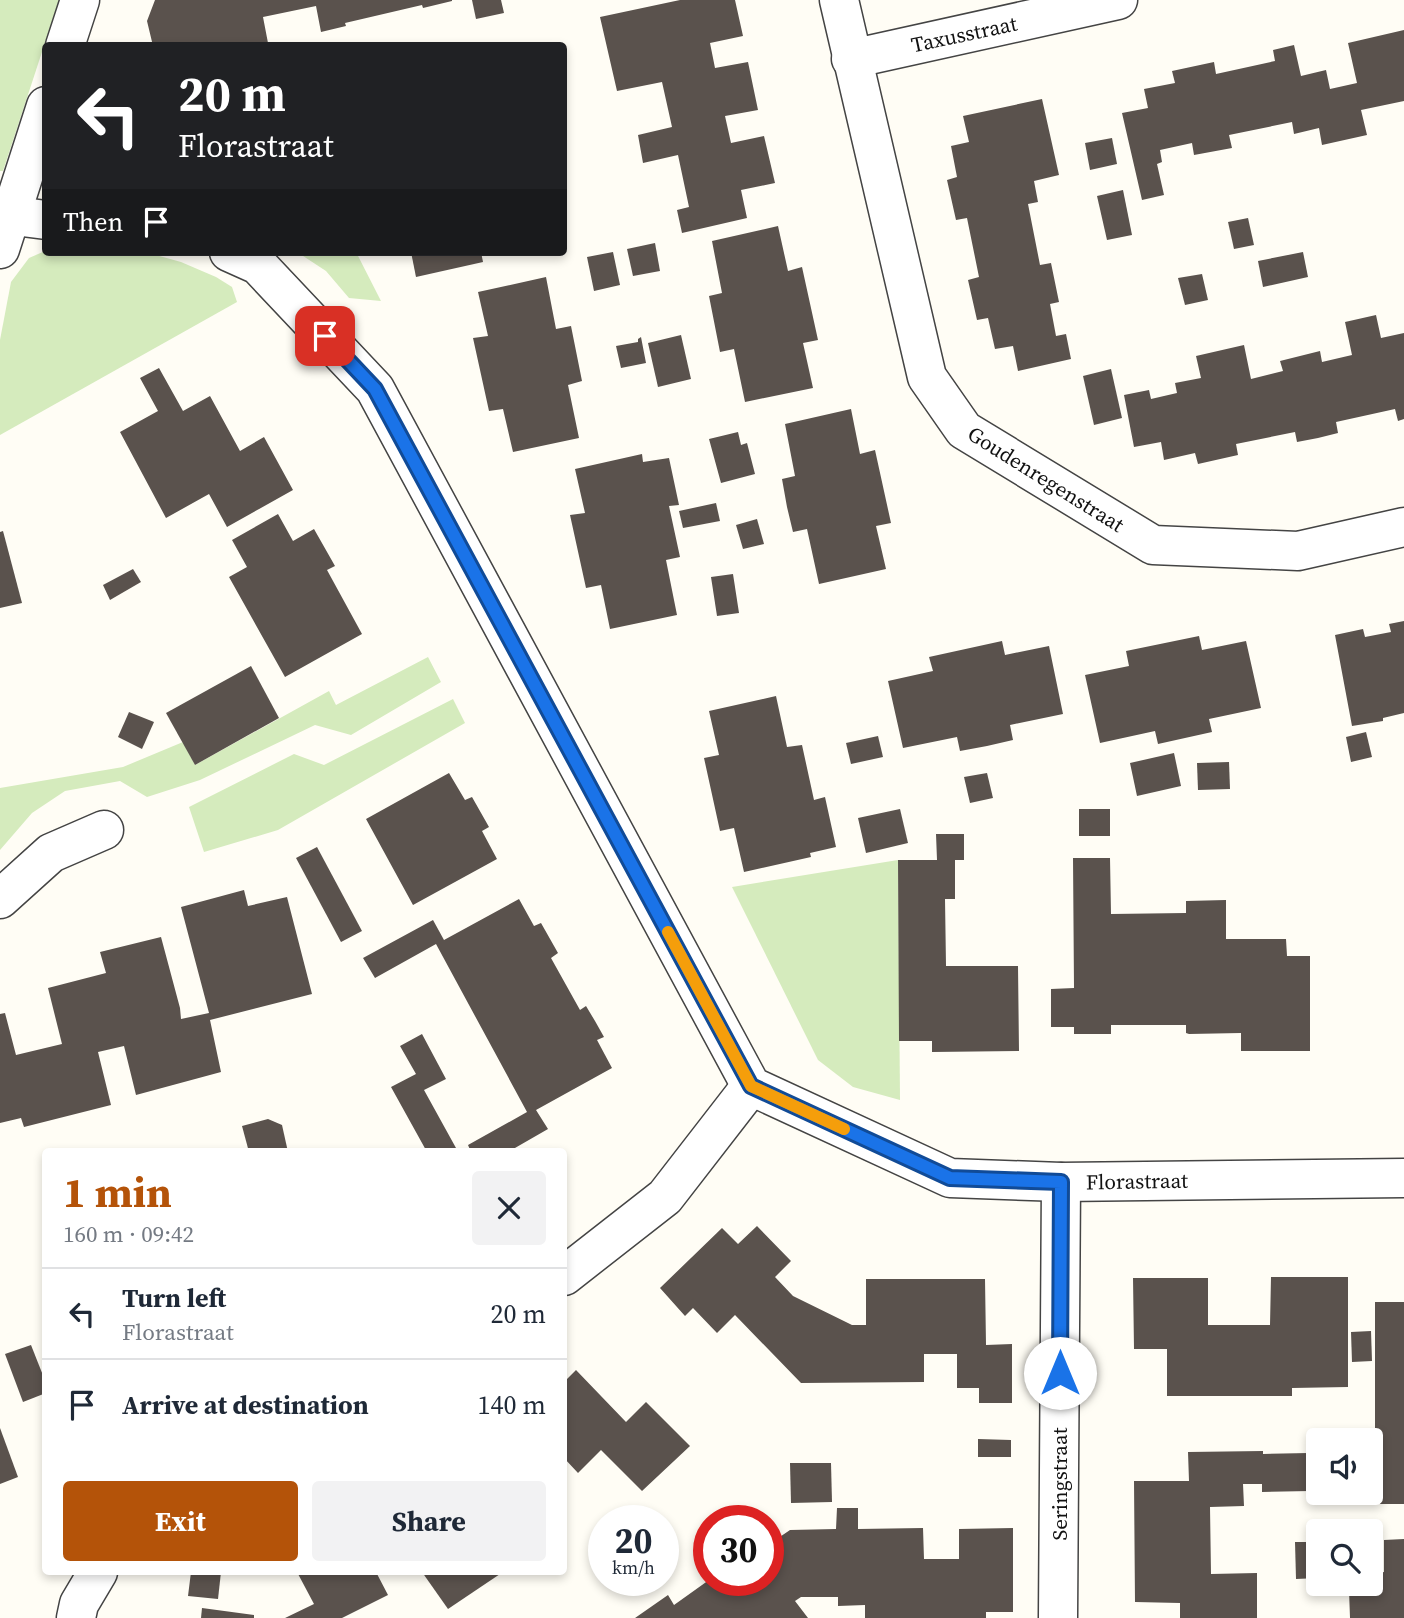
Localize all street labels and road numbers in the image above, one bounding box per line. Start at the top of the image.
street label: Taxusstraat [908,9,1020,59]
street label: Goudenregenstraat [962,419,1130,539]
street label: Florastraat [1086,1166,1188,1196]
street label: Seringstraat [1045,1427,1074,1541]

